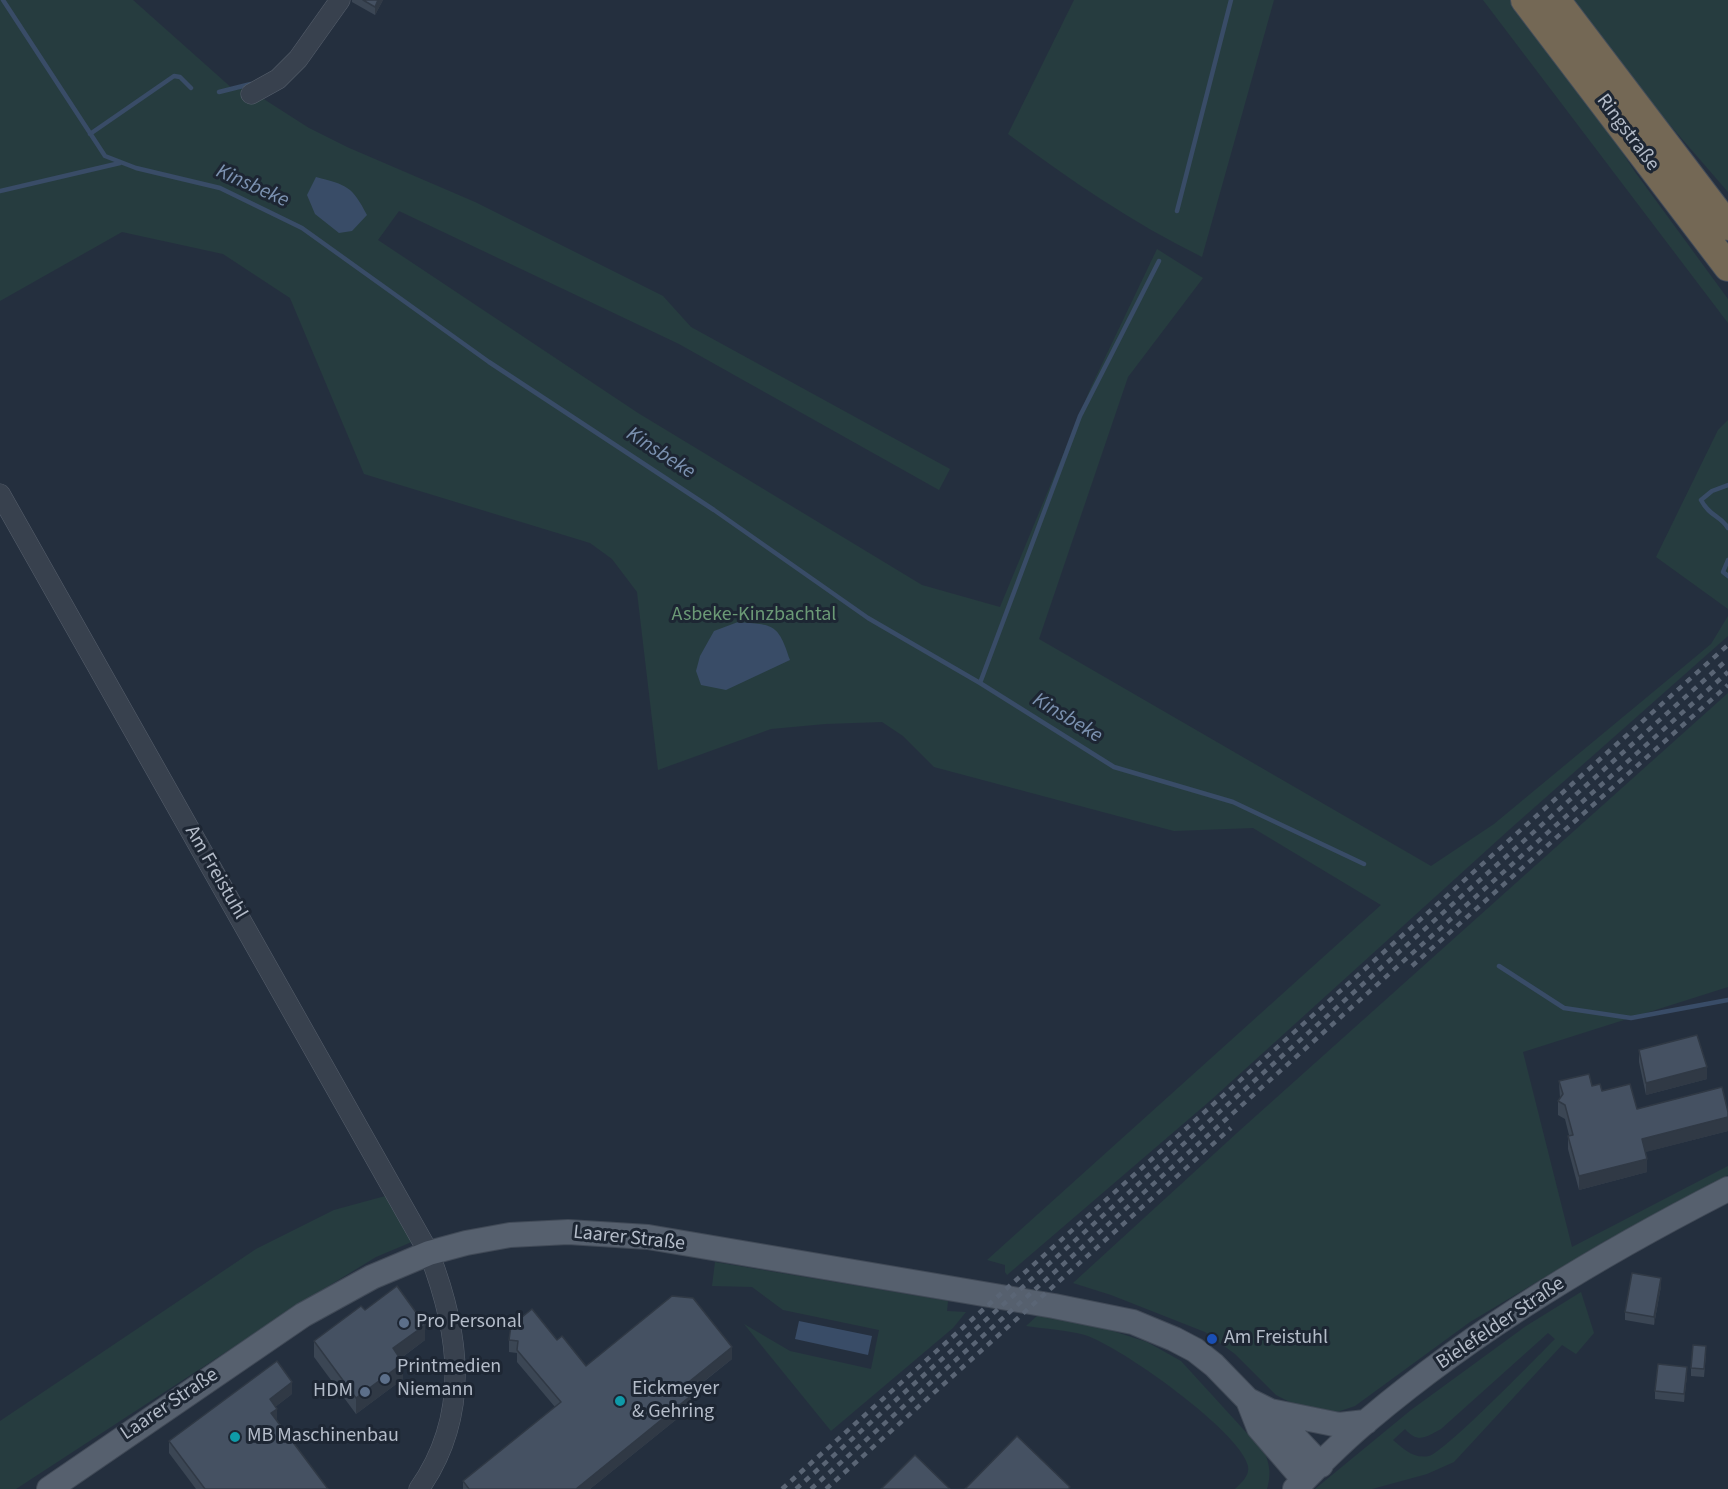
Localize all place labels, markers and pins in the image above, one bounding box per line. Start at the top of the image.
place label: Pro Personal [416,1311,522,1335]
marker: Pro Personal [397,1316,411,1330]
place label: Am Freistuhl [1224,1327,1328,1351]
marker: Am Freistuhl [1205,1332,1219,1346]
place label: Printmedien Niemann [397,1356,501,1403]
marker: Printmedien Niemann [378,1372,392,1386]
place label: Eickmeyer & Gehring [632,1378,719,1425]
place label: HDM [313,1380,353,1404]
marker: HDM [358,1385,372,1399]
marker: Eickmeyer & Gehring [613,1394,627,1408]
place label: MB Maschinenbau [247,1425,399,1449]
marker: MB Maschinenbau [228,1430,242,1444]

